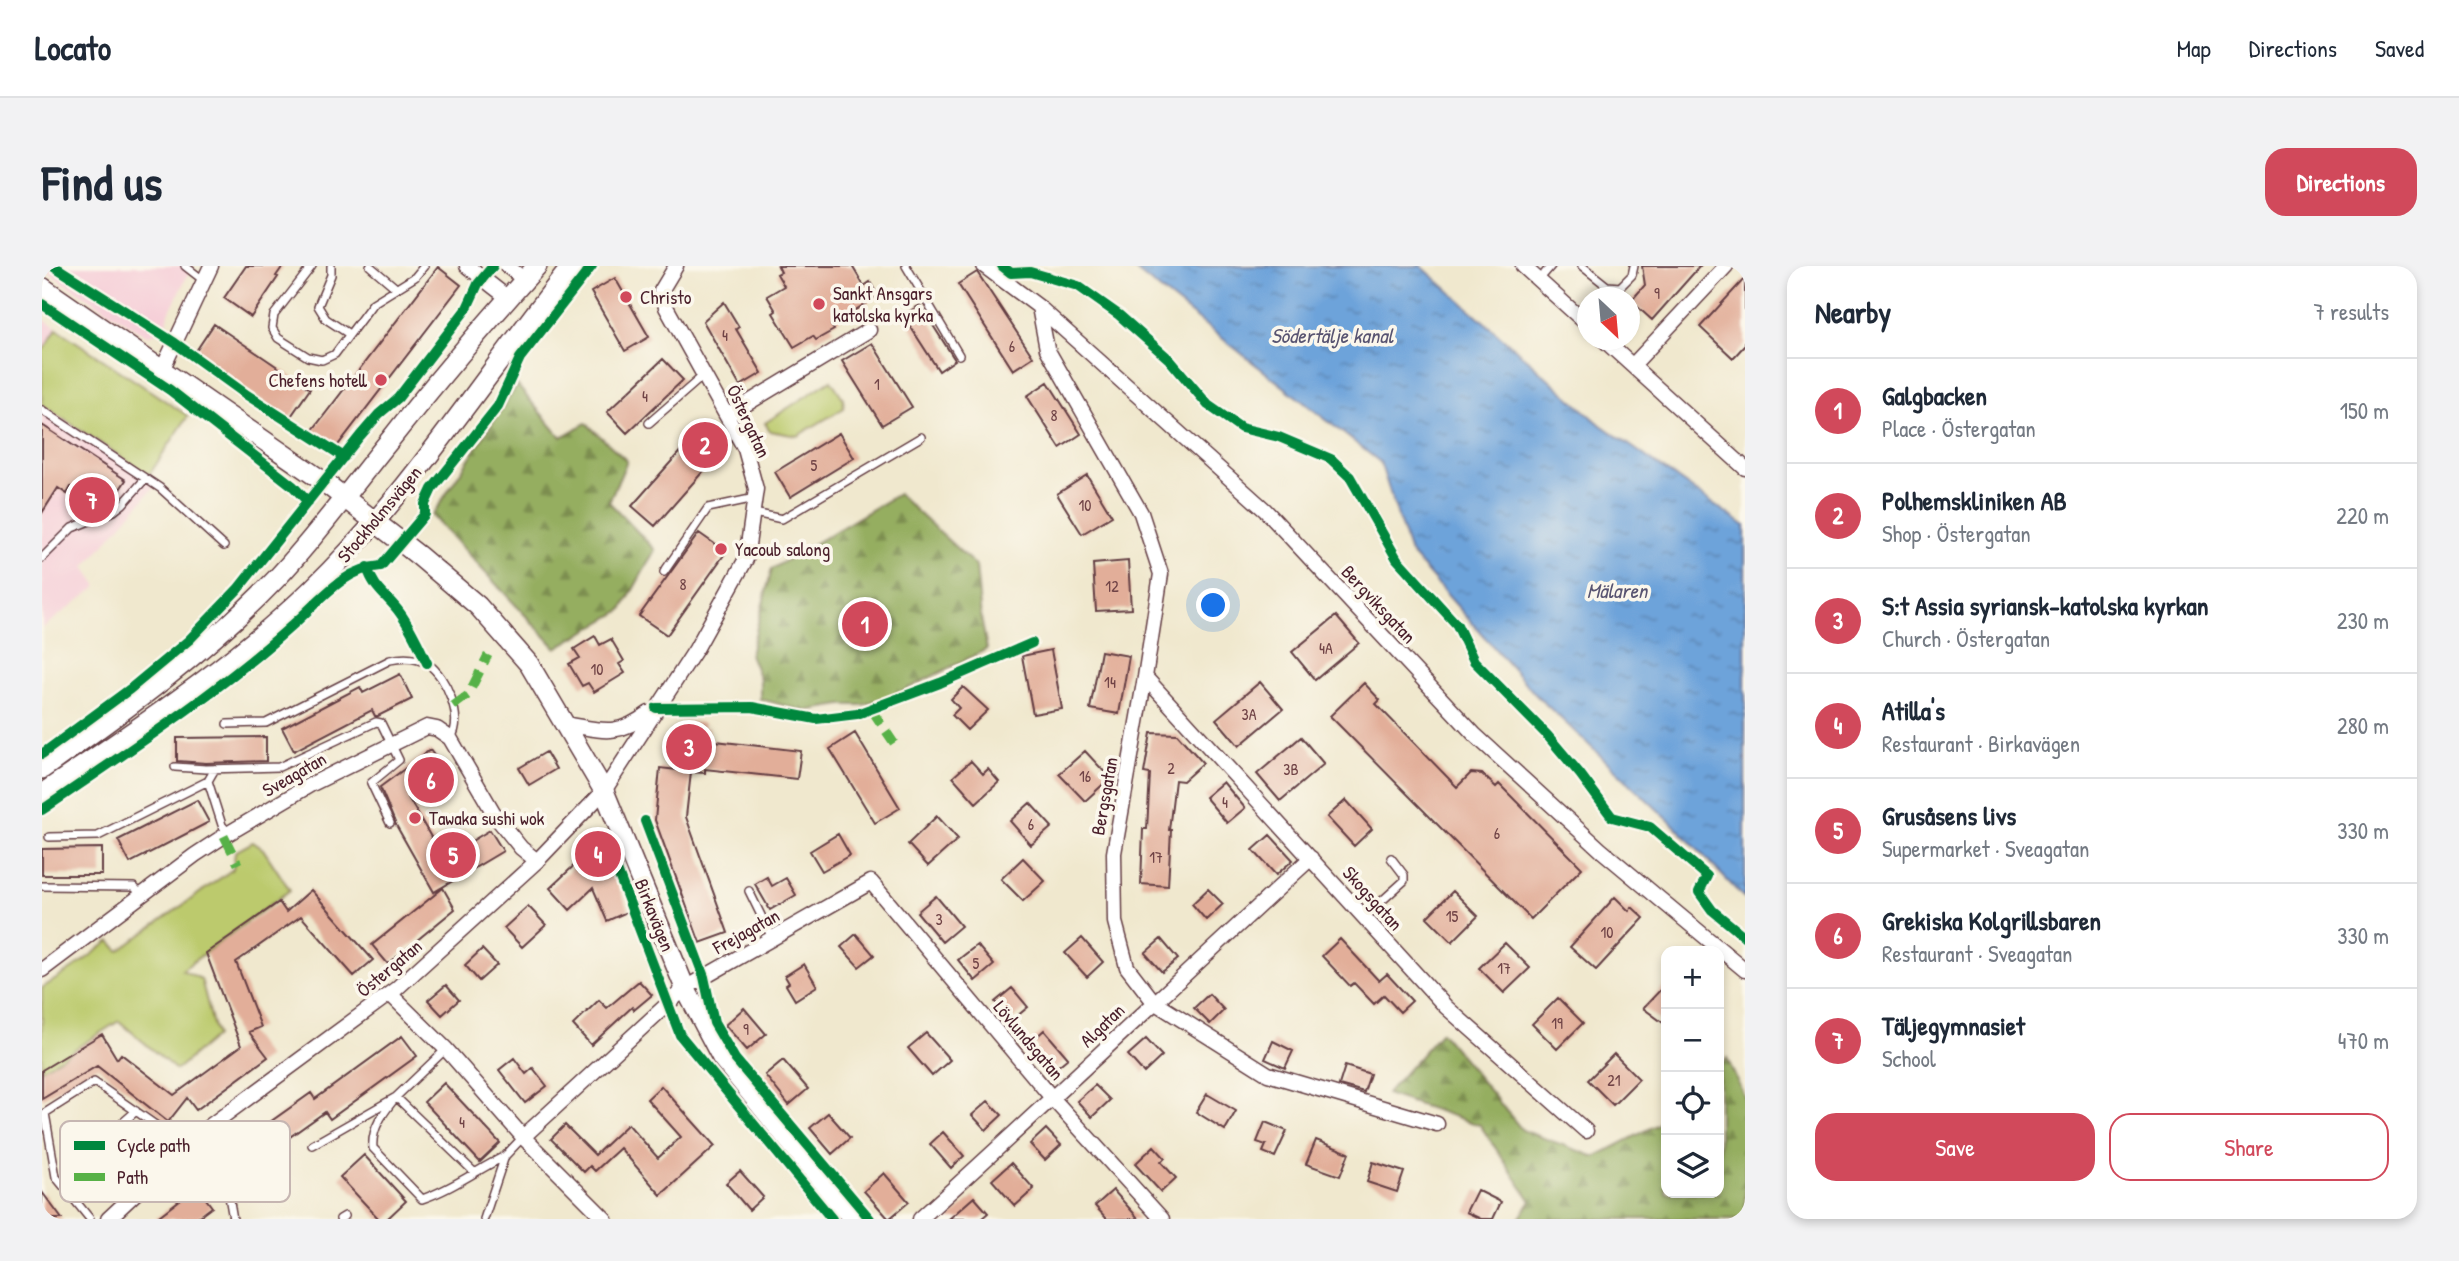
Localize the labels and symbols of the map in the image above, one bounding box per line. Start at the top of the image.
place label: Sankt Ansgars katolska kyrka [833,280,934,328]
house number: 9 [1654,282,1660,304]
place label: Christo [640,284,692,310]
north arrow [1577,287,1640,350]
marker: Christo [618,289,634,305]
marker: Sankt Ansgars katolska kyrka [811,296,827,312]
water label: Södertälje kanal [1271,321,1394,350]
house number: 4 [722,324,728,346]
house number: 6 [1009,335,1015,357]
place label: Chefens hotell [268,367,368,393]
marker: Chefens hotell [373,372,389,388]
house number: 1 [874,373,880,395]
street label: Östergatan [721,380,777,462]
house number: 4 [642,385,648,407]
house number: 8 [1051,404,1058,426]
pin: 2 [682,419,728,471]
house number: 5 [811,454,818,476]
street label: Stockholmsvägen [331,460,427,568]
pin: 7 [69,474,115,526]
house number: 10 [1079,494,1091,516]
place label: Yacoub salong [735,536,830,562]
marker: Yacoub salong [713,541,729,557]
street label: Bergviksgatan [1336,559,1422,649]
house number: 8 [680,573,687,595]
house number: 12 [1105,575,1119,597]
water label: Mälaren [1587,576,1649,605]
your location [1196,588,1230,622]
pin: 1 [842,598,888,650]
house number: 4A [1319,637,1333,659]
house number: 10 [591,658,603,680]
house number: 14 [1104,671,1116,693]
house number: 3A [1242,703,1257,725]
pin: 3 [666,721,712,773]
street label: Sveagatan [257,745,331,803]
pin: 6 [408,754,454,806]
street label: Bergsgatan [1084,755,1124,837]
house number: 2 [1167,757,1175,779]
house number: 3B [1283,758,1299,780]
house number: 16 [1079,765,1091,787]
house number: 4 [1222,791,1228,813]
place label: Tawaka sushi wok [429,805,545,831]
marker: Tawaka sushi wok [407,810,423,826]
house number: 6 [1028,813,1034,835]
house number: 6 [1494,822,1500,844]
pin: 4 [575,828,621,880]
pin: 5 [430,829,476,881]
house number: 17 [1149,846,1163,868]
street label: Skogsgatan [1337,860,1409,936]
street label: Birkavägen [629,875,681,955]
street label: Frejagatan [707,902,784,960]
house number: 15 [1446,905,1459,927]
house number: 3 [935,908,943,930]
house number: 10 [1601,921,1613,943]
street label: Östergatan [351,933,427,1003]
house number: 5 [973,952,980,974]
house number: 17 [1497,957,1511,979]
street label: Lövlundsgatan [988,995,1070,1085]
street label: Algatan [1074,997,1130,1053]
house number: 19 [1551,1012,1563,1034]
house number: 9 [743,1018,749,1040]
house number: 21 [1607,1069,1621,1091]
house number: 4 [459,1111,465,1133]
legend [60,1121,290,1202]
text: Cycle path [117,1132,190,1158]
text: Path [117,1164,148,1190]

